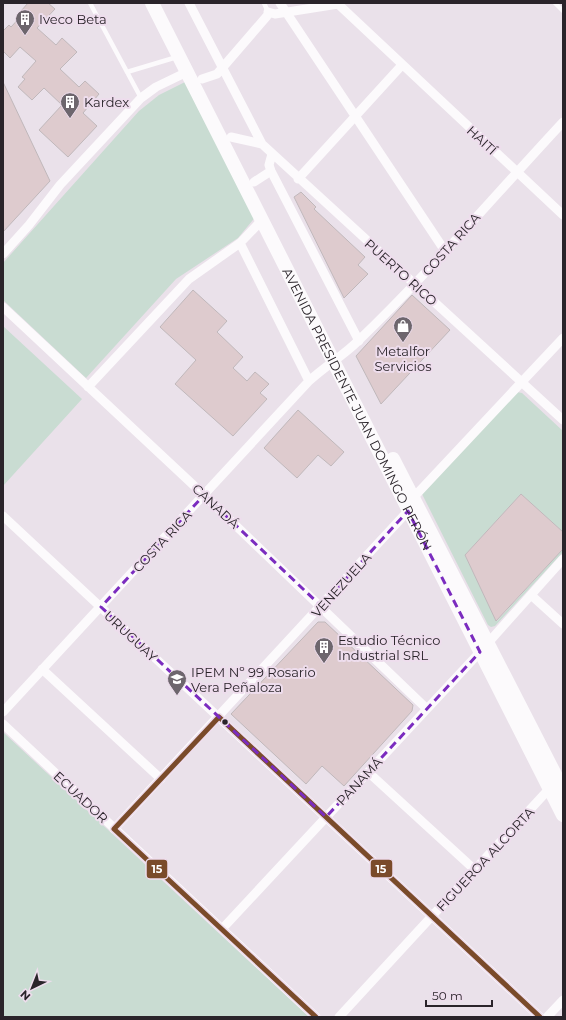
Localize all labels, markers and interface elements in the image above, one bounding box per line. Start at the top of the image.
building icon: Iveco Beta [14,8,36,36]
place label: Iveco Beta [39,11,107,27]
building icon: Kardex [59,91,81,119]
place label: Kardex [84,94,129,110]
street label: HAITÍ [464,122,501,159]
street label: COSTA RICA [419,209,484,279]
street label: PUERTO RICO [361,235,441,309]
street label: AVENIDA PRESIDENTE JUAN DOMINGO PERÓN [279,265,436,553]
shop icon: Metalfor Servicios [392,315,414,343]
place label: Metalfor Servicios [374,343,432,374]
street label: CANADÁ [189,480,243,532]
street label: COSTA RICA [129,506,195,575]
street label: VENEZUELA [308,549,375,621]
street label: URUGUAY [101,607,162,665]
place label: Estudio Técnico Industrial SRL [338,632,440,663]
building icon: Estudio Técnico Industrial SRL [313,636,335,664]
place label: IPEM Nº 99 Rosario Vera Peñaloza [191,664,316,695]
school or university icon: IPEM Nº 99 Rosario Vera Peñaloza [166,668,188,696]
unlabelled marker [220,717,230,727]
street label: PANAMÁ [333,753,386,808]
street label: ECUADOR [51,768,111,826]
street label: FIGUEROA ALCORTA [433,803,538,914]
line badge: 15 [146,859,168,879]
line badge: 15 [370,859,393,878]
text: 15 [152,862,163,876]
text: 15 [376,862,387,876]
north arrow [12,968,52,1008]
scale bar [426,982,492,1008]
text: N [17,987,33,1003]
text: 50 m [432,988,463,1003]

